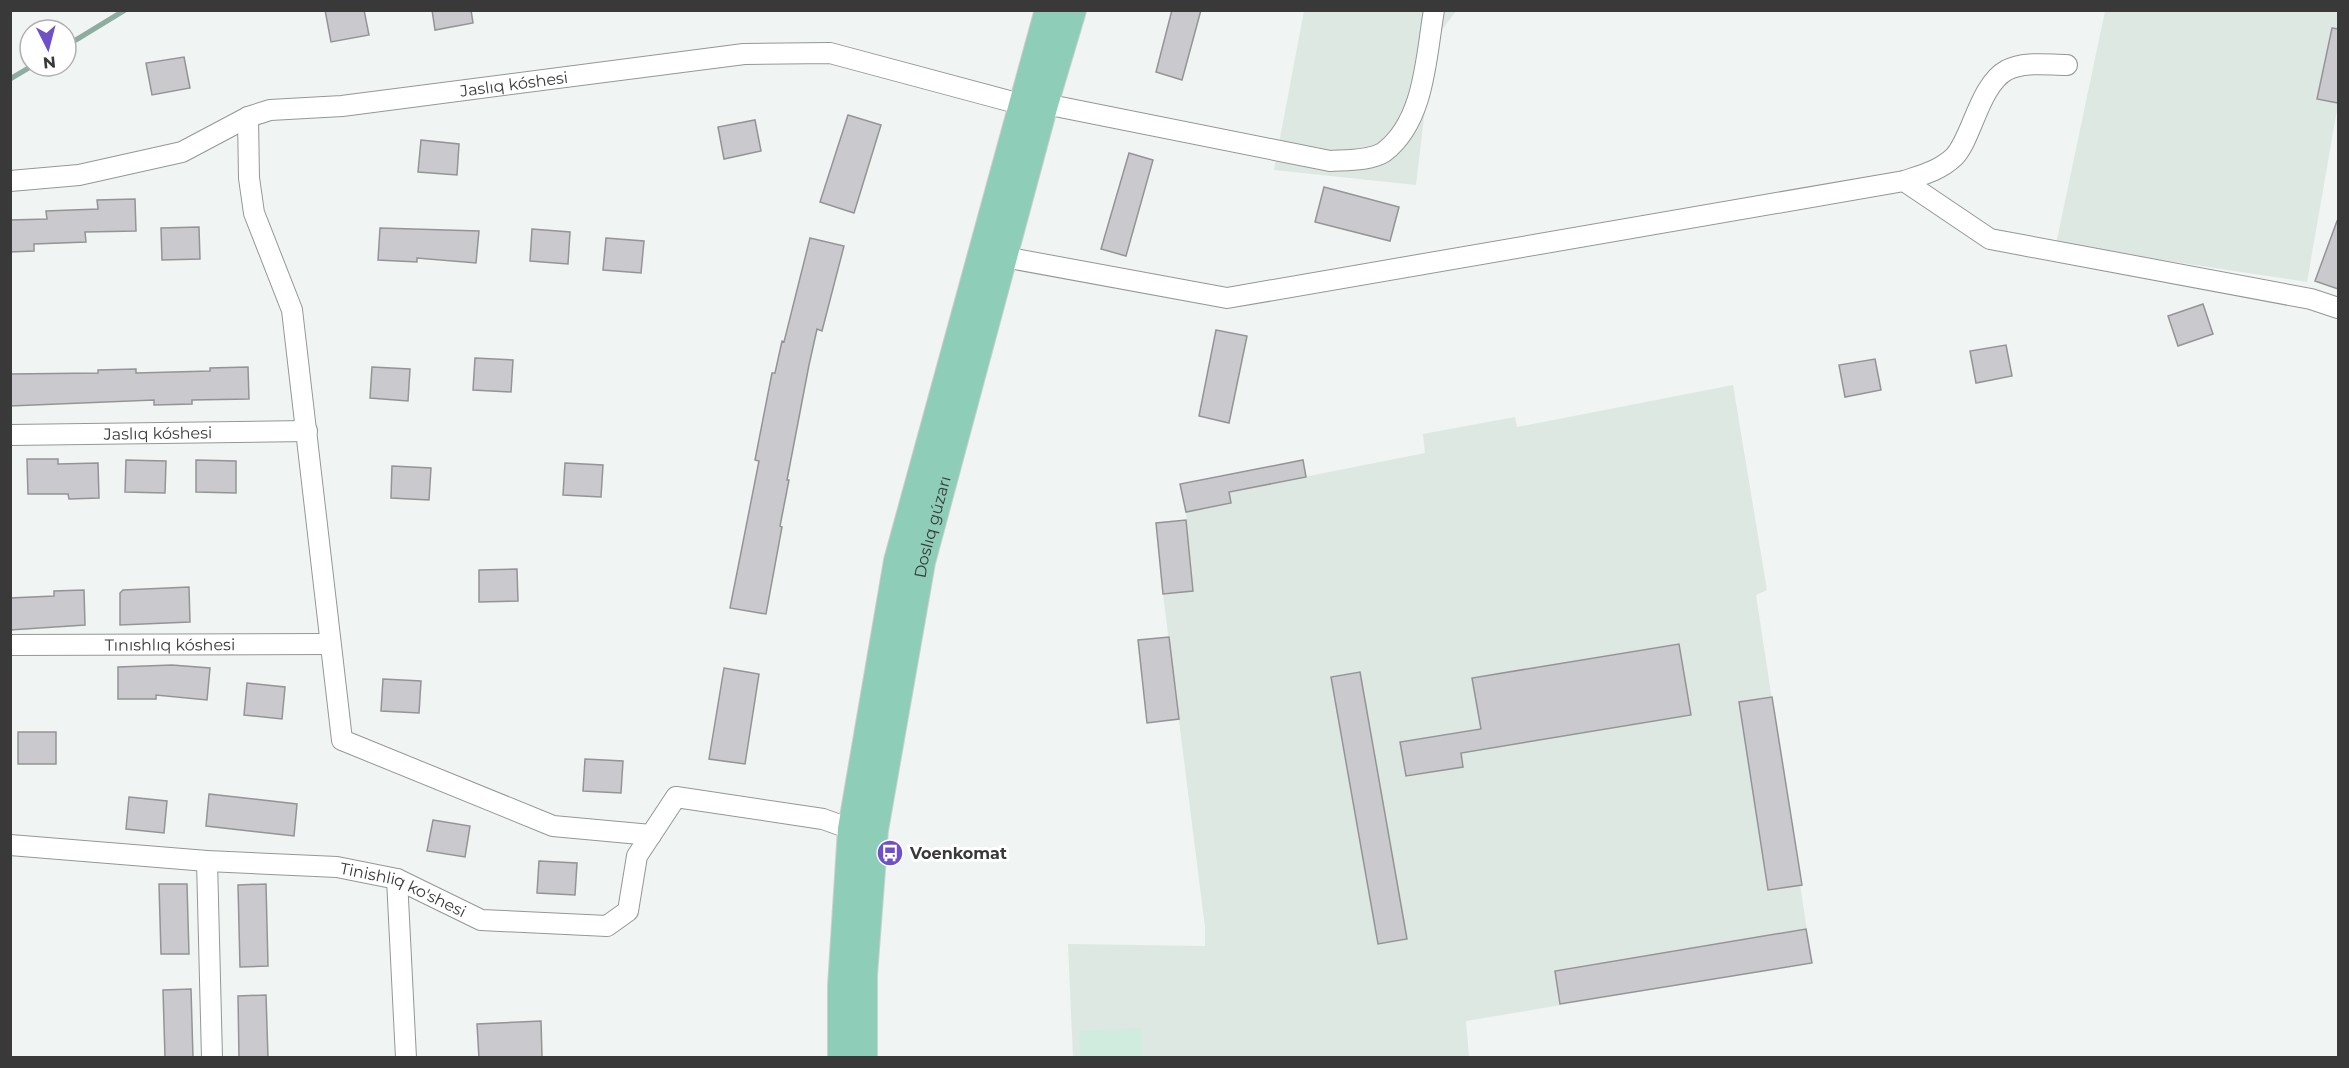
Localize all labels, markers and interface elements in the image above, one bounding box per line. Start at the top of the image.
north arrow [18,18,78,78]
text: N [42,52,57,73]
street label: Jaslıq kóshesi [458,68,569,101]
street label: Jaslıq kóshesi [103,423,212,444]
street label: Doslıq gúzarı [910,474,955,579]
street label: Tınıshlıq kóshesi [105,635,235,655]
bus stop icon: Voenkomat [875,838,905,868]
place label: Voenkomat [909,844,1007,863]
street label: Tinishliq ko'shesi [338,859,469,921]

